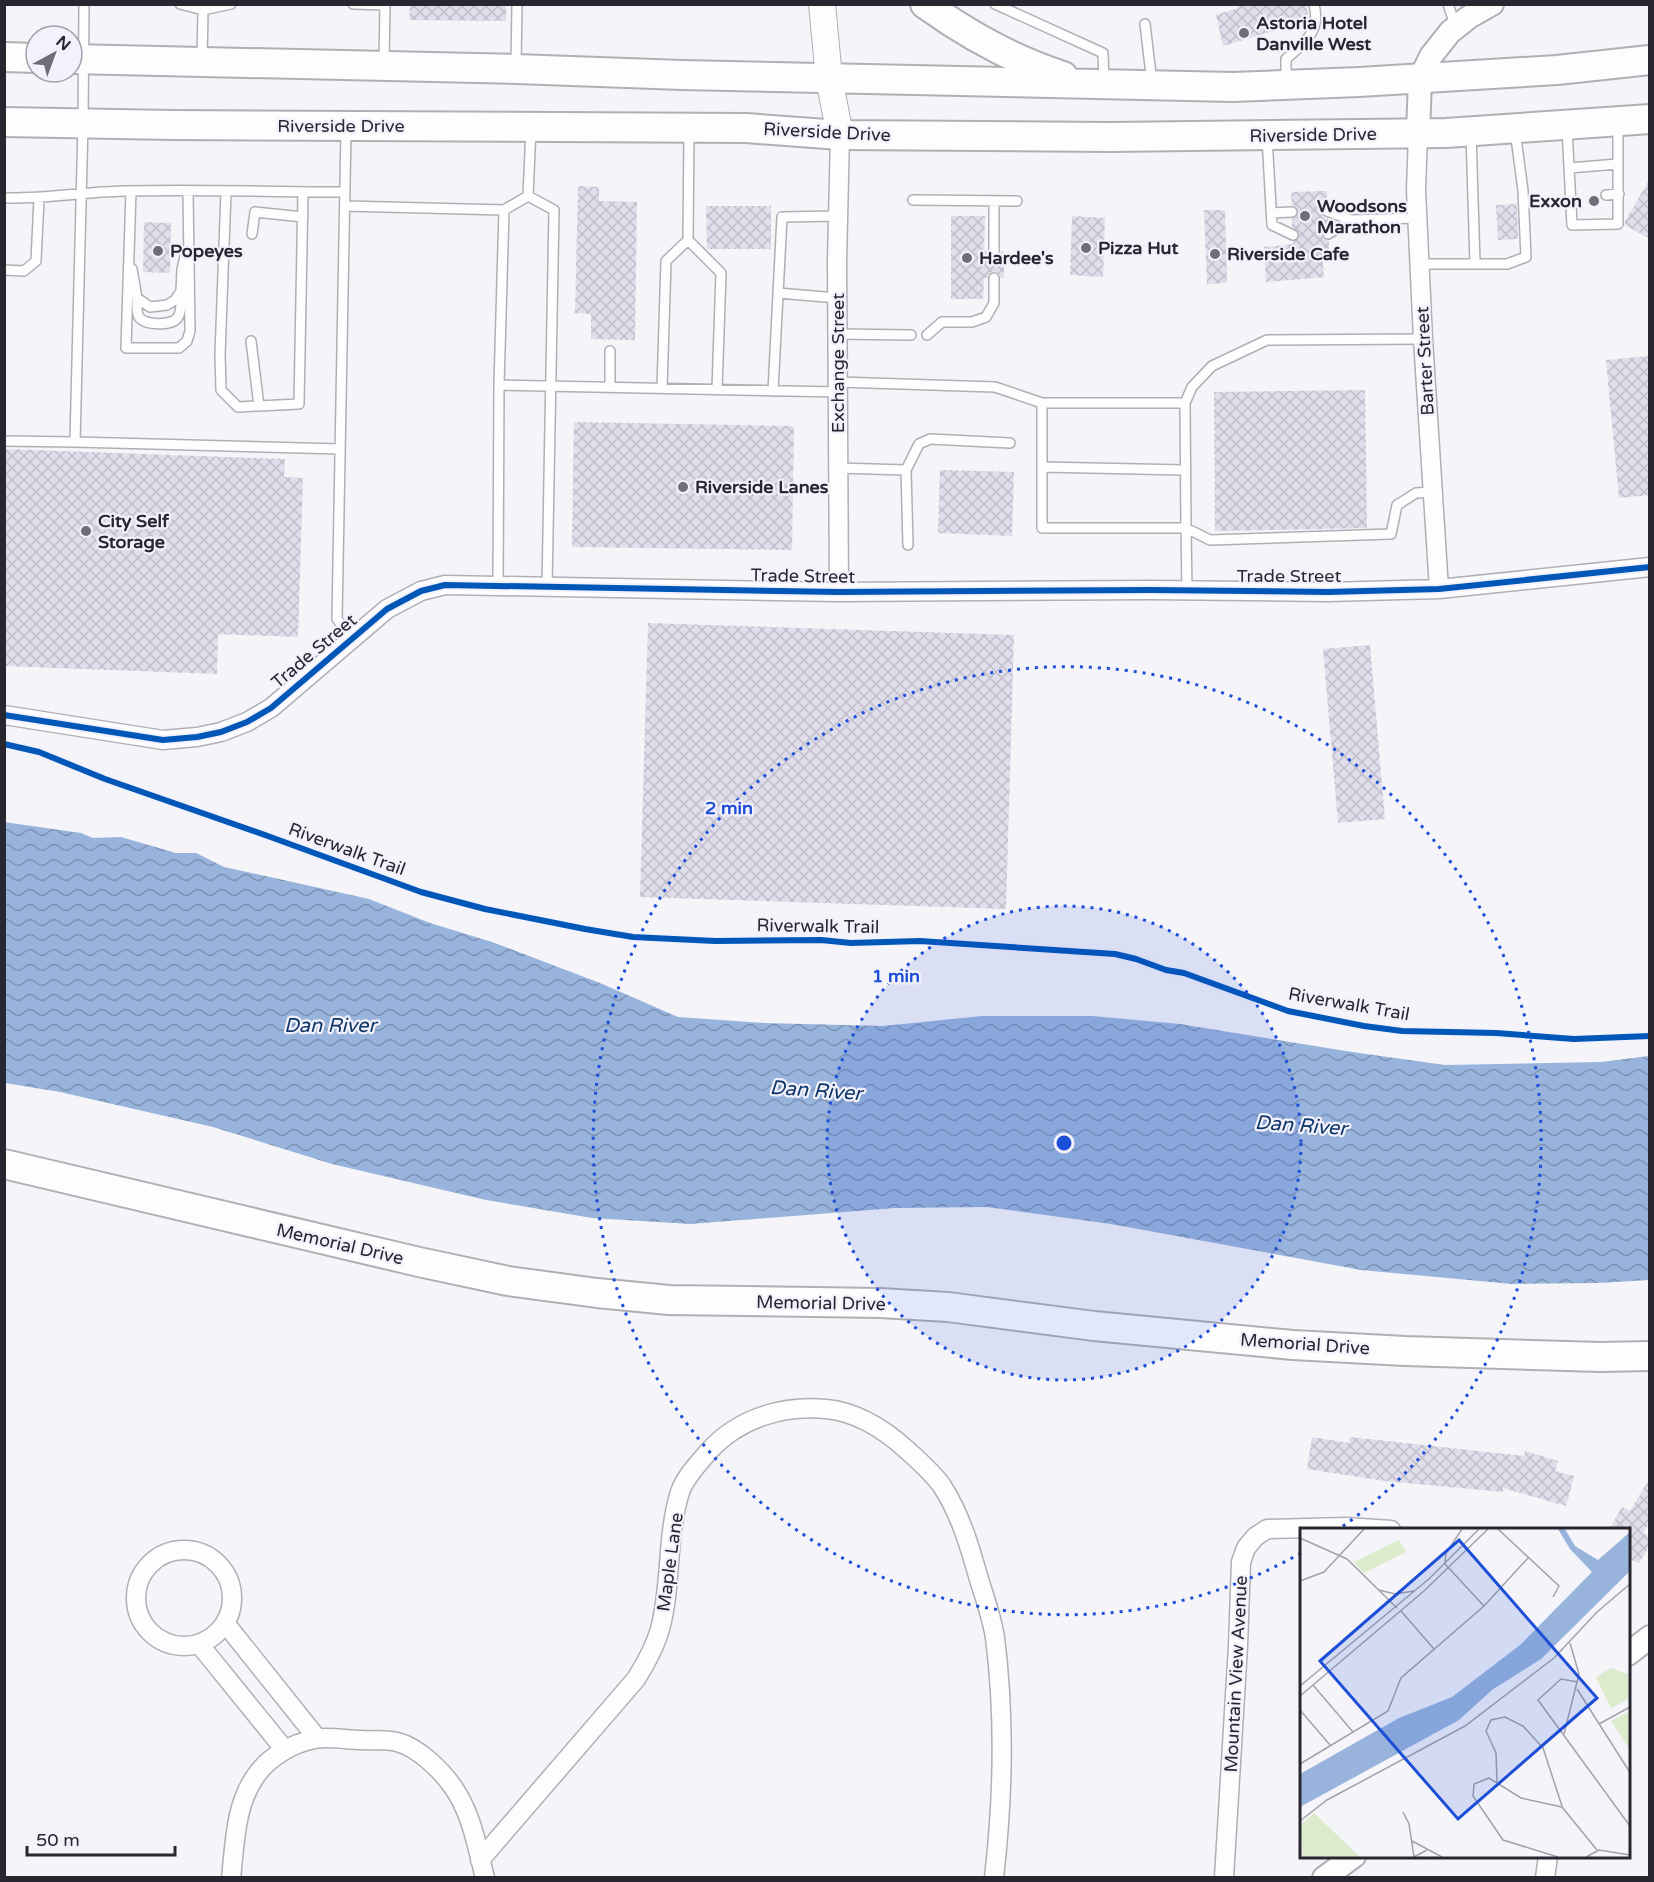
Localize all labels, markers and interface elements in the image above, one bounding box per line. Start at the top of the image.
place label: Astoria Hotel Danville West [1256,12,1371,55]
north arrow [24,24,84,84]
marker: Astoria Hotel Danville West [1237,26,1251,40]
text: N [52,32,75,55]
street label: Riverside Drive [277,115,405,137]
street label: Riverside Drive [763,118,891,146]
street label: Riverside Drive [1249,123,1377,147]
place label: Exxon [1529,190,1582,212]
marker: Exxon [1587,194,1601,208]
place label: Woodsons Marathon [1317,195,1407,238]
marker: Woodsons Marathon [1298,209,1312,223]
place label: Pizza Hut [1098,237,1178,259]
place label: Popeyes [170,240,243,262]
marker: Pizza Hut [1079,241,1093,255]
place label: Riverside Cafe [1227,243,1349,265]
marker: Popeyes [151,244,165,258]
place label: Hardee's [979,247,1054,269]
marker: Riverside Cafe [1208,247,1222,261]
marker: Hardee's [960,251,974,265]
street label: Exchange Street [827,293,849,433]
street label: Barter Street [1411,306,1439,416]
place label: Riverside Lanes [695,476,829,498]
marker: Riverside Lanes [676,480,690,494]
place label: City Self Storage [98,510,170,553]
marker: City Self Storage [79,524,93,538]
street label: Trade Street [751,564,856,588]
street label: Trade Street [1237,565,1341,587]
street label: Trade Street [267,609,361,693]
text: 2 min [705,797,753,819]
street label: Riverwalk Trail [285,818,409,880]
street label: Riverwalk Trail [756,914,880,938]
text: 1 min [872,965,920,987]
street label: Riverwalk Trail [1287,982,1411,1026]
water label: Dan River [284,1014,378,1038]
water label: Dan River [769,1076,865,1106]
water label: Dan River [1254,1111,1350,1141]
centre of rings [1054,1133,1074,1153]
street label: Memorial Drive [274,1219,406,1269]
street label: Memorial Drive [756,1291,886,1315]
street label: Memorial Drive [1240,1329,1370,1359]
street label: Maple Lane [652,1511,688,1613]
inset map [1300,1528,1630,1858]
street label: Mountain View Avenue [1220,1575,1252,1773]
scale bar [27,1819,176,1857]
text: 50 m [36,1829,80,1851]

